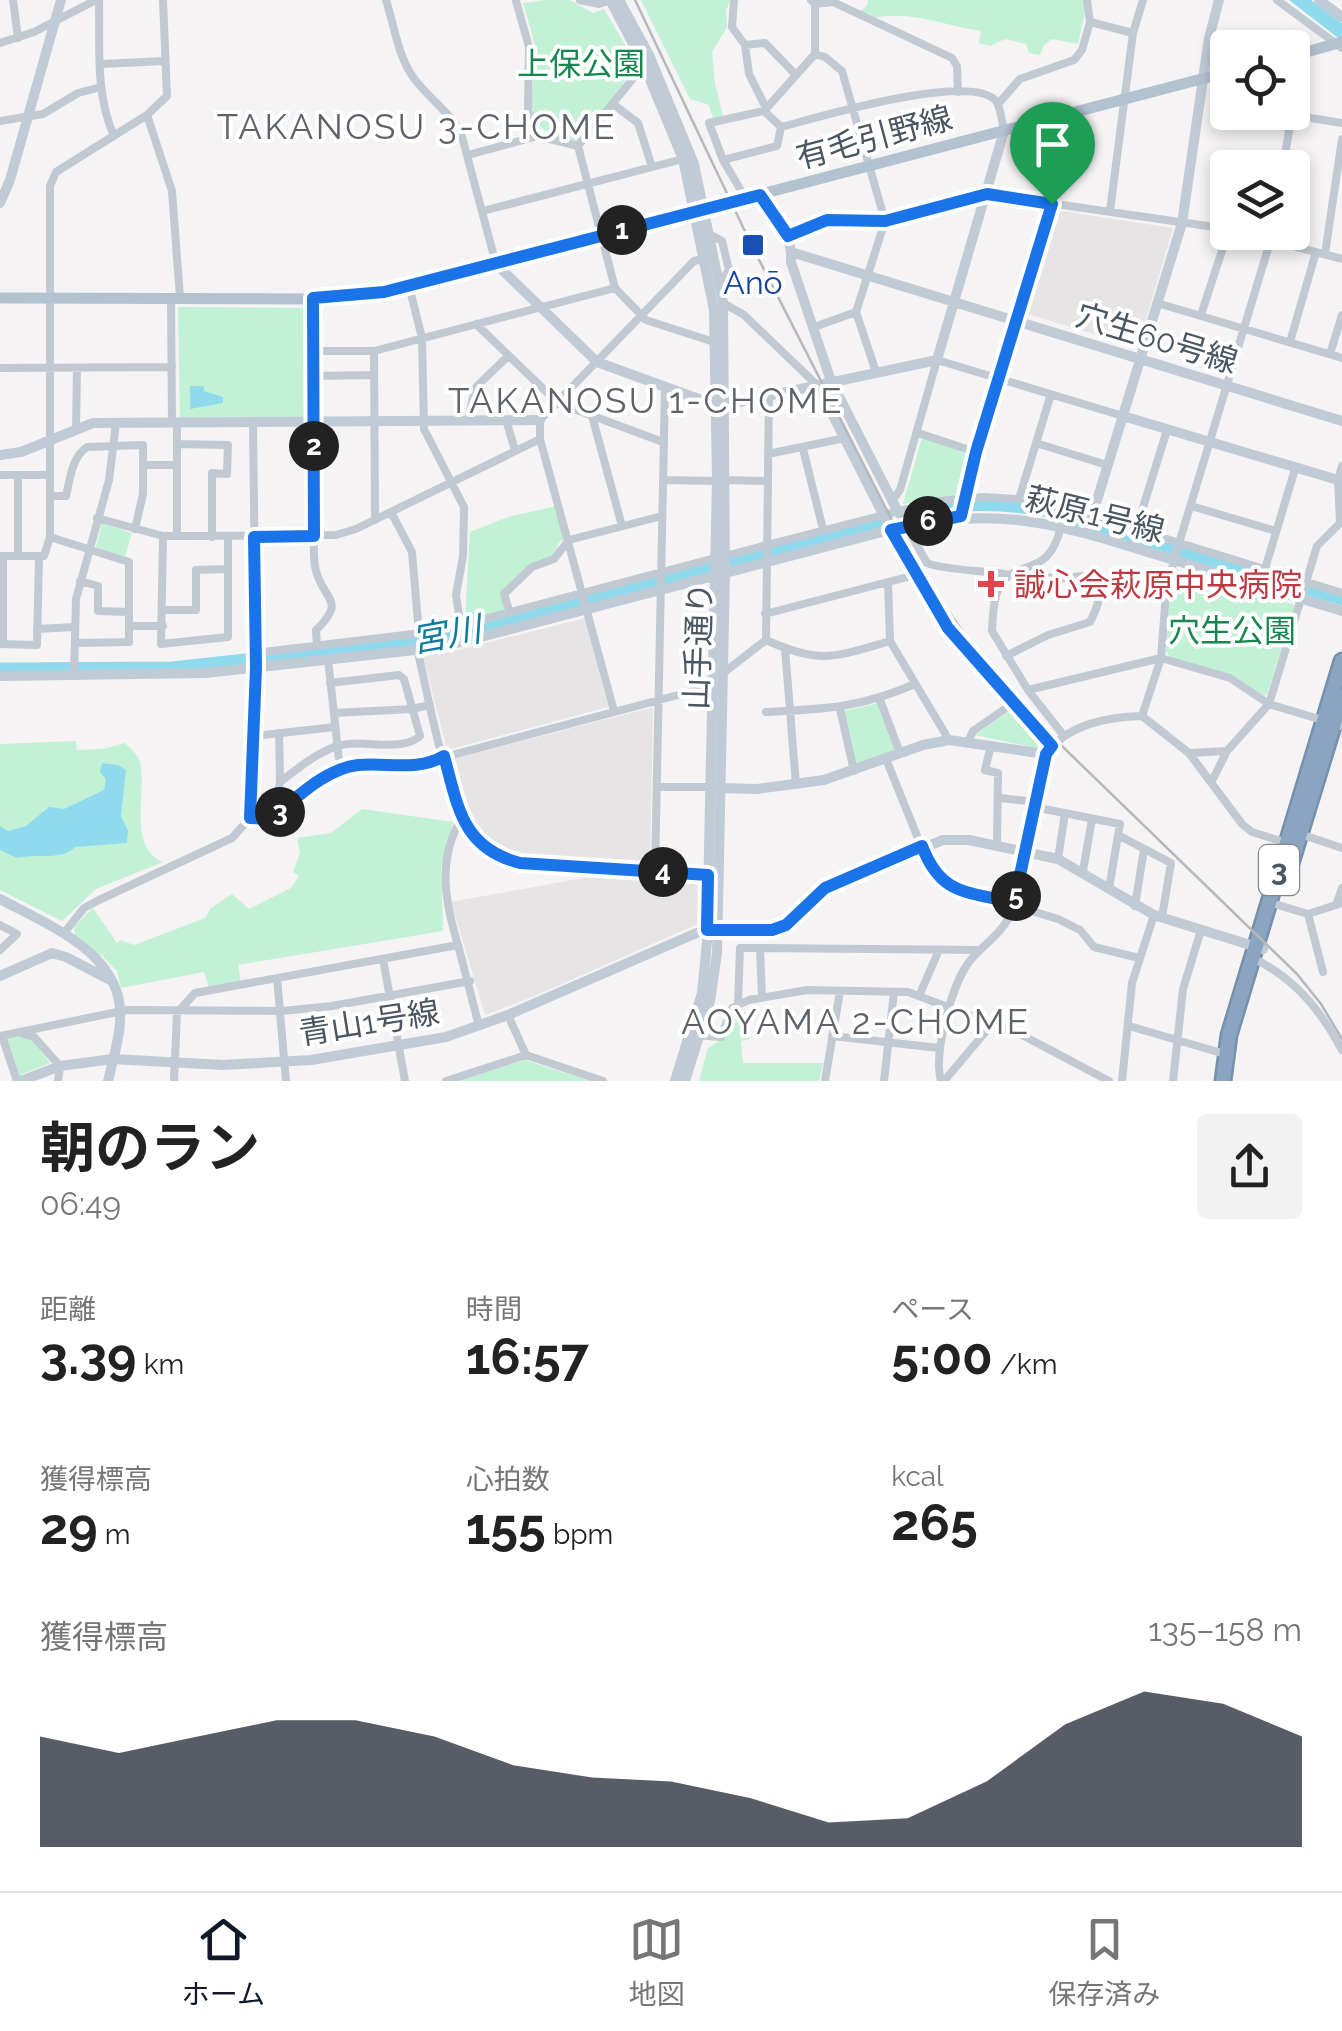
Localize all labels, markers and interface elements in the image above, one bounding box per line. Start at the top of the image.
map controls [1210,30,1310,250]
button: locate [1210,30,1310,130]
park label: 上保公園 [517,45,645,82]
street label: 有毛引野線 [792,98,956,176]
pin [1010,102,1095,205]
district label: TAKANOSU 3-CHOME [217,106,617,147]
icon: arrive [1025,117,1080,172]
button: layers [1210,150,1310,250]
pin: 1 [597,205,647,255]
text: 1 [615,213,629,246]
marker: Anō [740,232,766,258]
place label: Anō [723,264,783,301]
street label: 穴生60号線 [1072,296,1242,380]
district label: TAKANOSU 1-CHOME [448,380,844,421]
pin: 2 [289,421,339,471]
text: 2 [306,429,322,462]
street label: 萩原1号線 [1022,479,1168,549]
pin: 6 [903,496,953,546]
text: 6 [920,504,937,537]
place label: 誠心会萩原中央病院 [1014,566,1302,603]
marker: 誠心会萩原中央病院 [978,571,1004,597]
street label: 山手通り [677,581,719,711]
water label: 宮川 [408,607,488,660]
park label: 穴生公園 [1168,612,1296,649]
pin: 3 [255,787,305,837]
text: 3 [272,795,288,828]
road number: 3 [1259,845,1299,895]
pin: 4 [638,847,688,897]
text: 4 [655,855,671,888]
pin: 5 [991,871,1041,921]
text: 5 [1008,879,1024,912]
street label: 青山1号線 [296,993,442,1051]
district label: AOYAMA 2-CHOME [681,1001,1031,1042]
button: share [1197,1114,1302,1219]
text: 朝のラン [40,1115,260,1180]
text: 06:49 [40,1185,121,1222]
text: 距離 [40,1293,96,1326]
text: 時間 [466,1293,522,1326]
text: ペース [891,1293,974,1326]
text: 3.39 [40,1327,137,1386]
text: 16:57 [466,1327,589,1386]
text: 5:00 [891,1327,993,1386]
text: km [137,1348,184,1381]
text: /km [993,1348,1057,1381]
text: kcal [891,1460,944,1493]
text: 獲得標高 [40,1463,152,1496]
text: 心拍数 [466,1463,550,1496]
text: 265 [891,1493,978,1552]
text: 29 [40,1497,98,1556]
text: 155 [466,1497,546,1556]
text: m [98,1518,131,1551]
text: bpm [546,1518,613,1551]
text: 135–158 m [1148,1611,1302,1648]
text: 獲得標高 [40,1618,168,1655]
tab: ホーム [182,1912,265,2012]
tab: 地図 [629,1912,685,2012]
tab: 保存済み [1048,1912,1160,2012]

